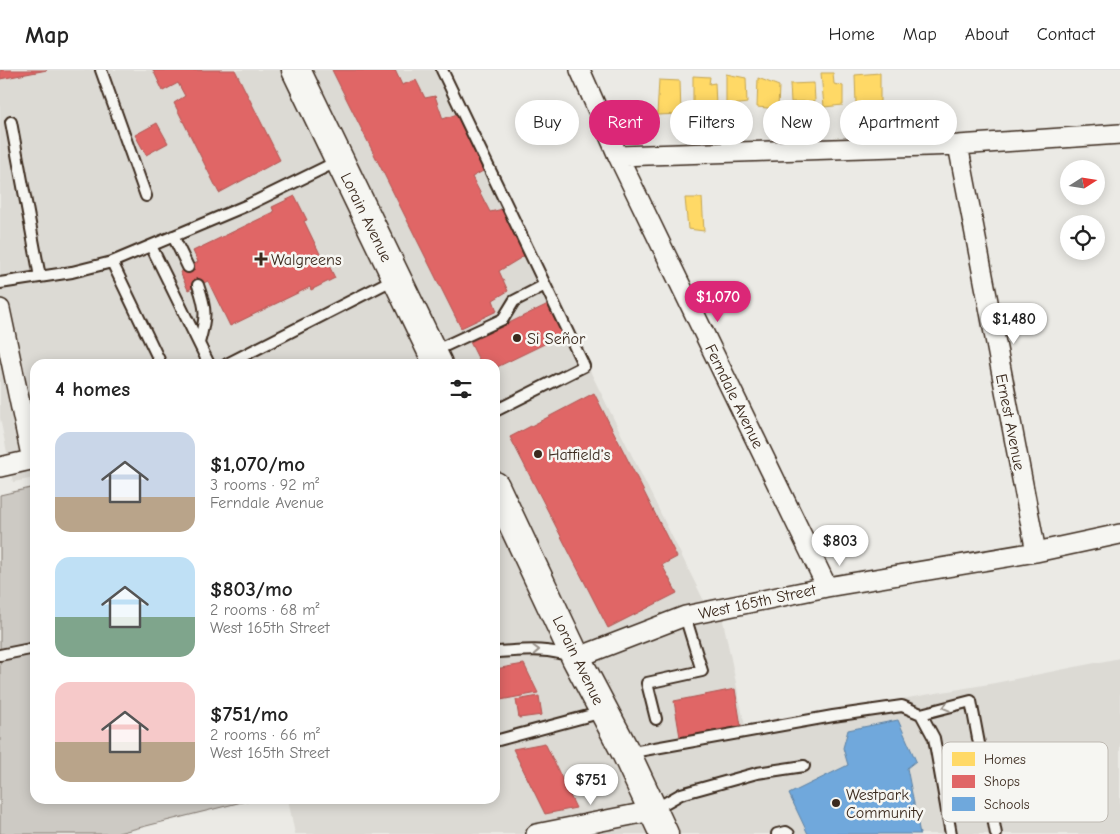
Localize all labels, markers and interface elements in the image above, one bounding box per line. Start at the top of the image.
text: Map [25,21,69,49]
text: Home [828,24,875,45]
text: Map [903,24,937,45]
text: About [965,24,1009,45]
text: Contact [1037,24,1095,45]
chip: Buy [515,100,579,145]
chip: Rent [589,100,660,145]
chip: Filters [670,100,753,145]
chip: New [763,100,830,145]
chip: Apartment [840,100,957,145]
north arrow [1060,160,1105,205]
map controls [1060,160,1105,260]
street label: Lorain Avenue [337,170,395,265]
button: locate [1060,215,1105,260]
place label: Walgreens [271,251,342,269]
marker: Walgreens [255,253,267,265]
pin: $1,070 [677,280,759,323]
text: $1,070 [696,288,740,306]
pin: $1,480 [973,302,1055,345]
text: $1,480 [992,310,1036,328]
place label: Si Señor [527,330,586,348]
marker: Si Señor [511,332,523,344]
street label: Ferndale Avenue [701,341,767,452]
street label: Ernest Avenue [992,372,1028,472]
icon: filters [447,375,475,403]
text: 4 homes [55,377,130,401]
place label: Hatfield's [548,446,611,464]
marker: Hatfield's [532,448,544,460]
icon: home [95,452,155,512]
text: $1,070/mo [210,452,305,476]
text: 3 rooms · 92 m² [210,476,319,494]
text: Ferndale Avenue [210,494,324,512]
pin: $803 [810,524,870,567]
text: $803 [823,532,857,550]
icon: home [95,577,155,637]
text: $803/mo [210,577,293,601]
street label: West 165th Street [697,581,818,623]
text: 2 rooms · 68 m² [210,601,320,619]
street label: Lorain Avenue [549,613,607,708]
text: West 165th Street [210,619,330,637]
one-way arrow [532,645,540,656]
one-way arrow [942,701,951,712]
icon: home [95,702,155,762]
text: $751/mo [210,702,288,726]
text: 2 rooms · 66 m² [210,726,320,744]
legend [942,742,1108,822]
text: West 165th Street [210,744,330,762]
text: Homes [984,751,1026,768]
pin: $751 [561,764,621,806]
text: $751 [575,771,607,789]
text: Shops [984,773,1020,790]
place label: Westpark Community [846,786,924,822]
text: Schools [984,796,1030,813]
marker: Westpark Community [830,797,842,809]

